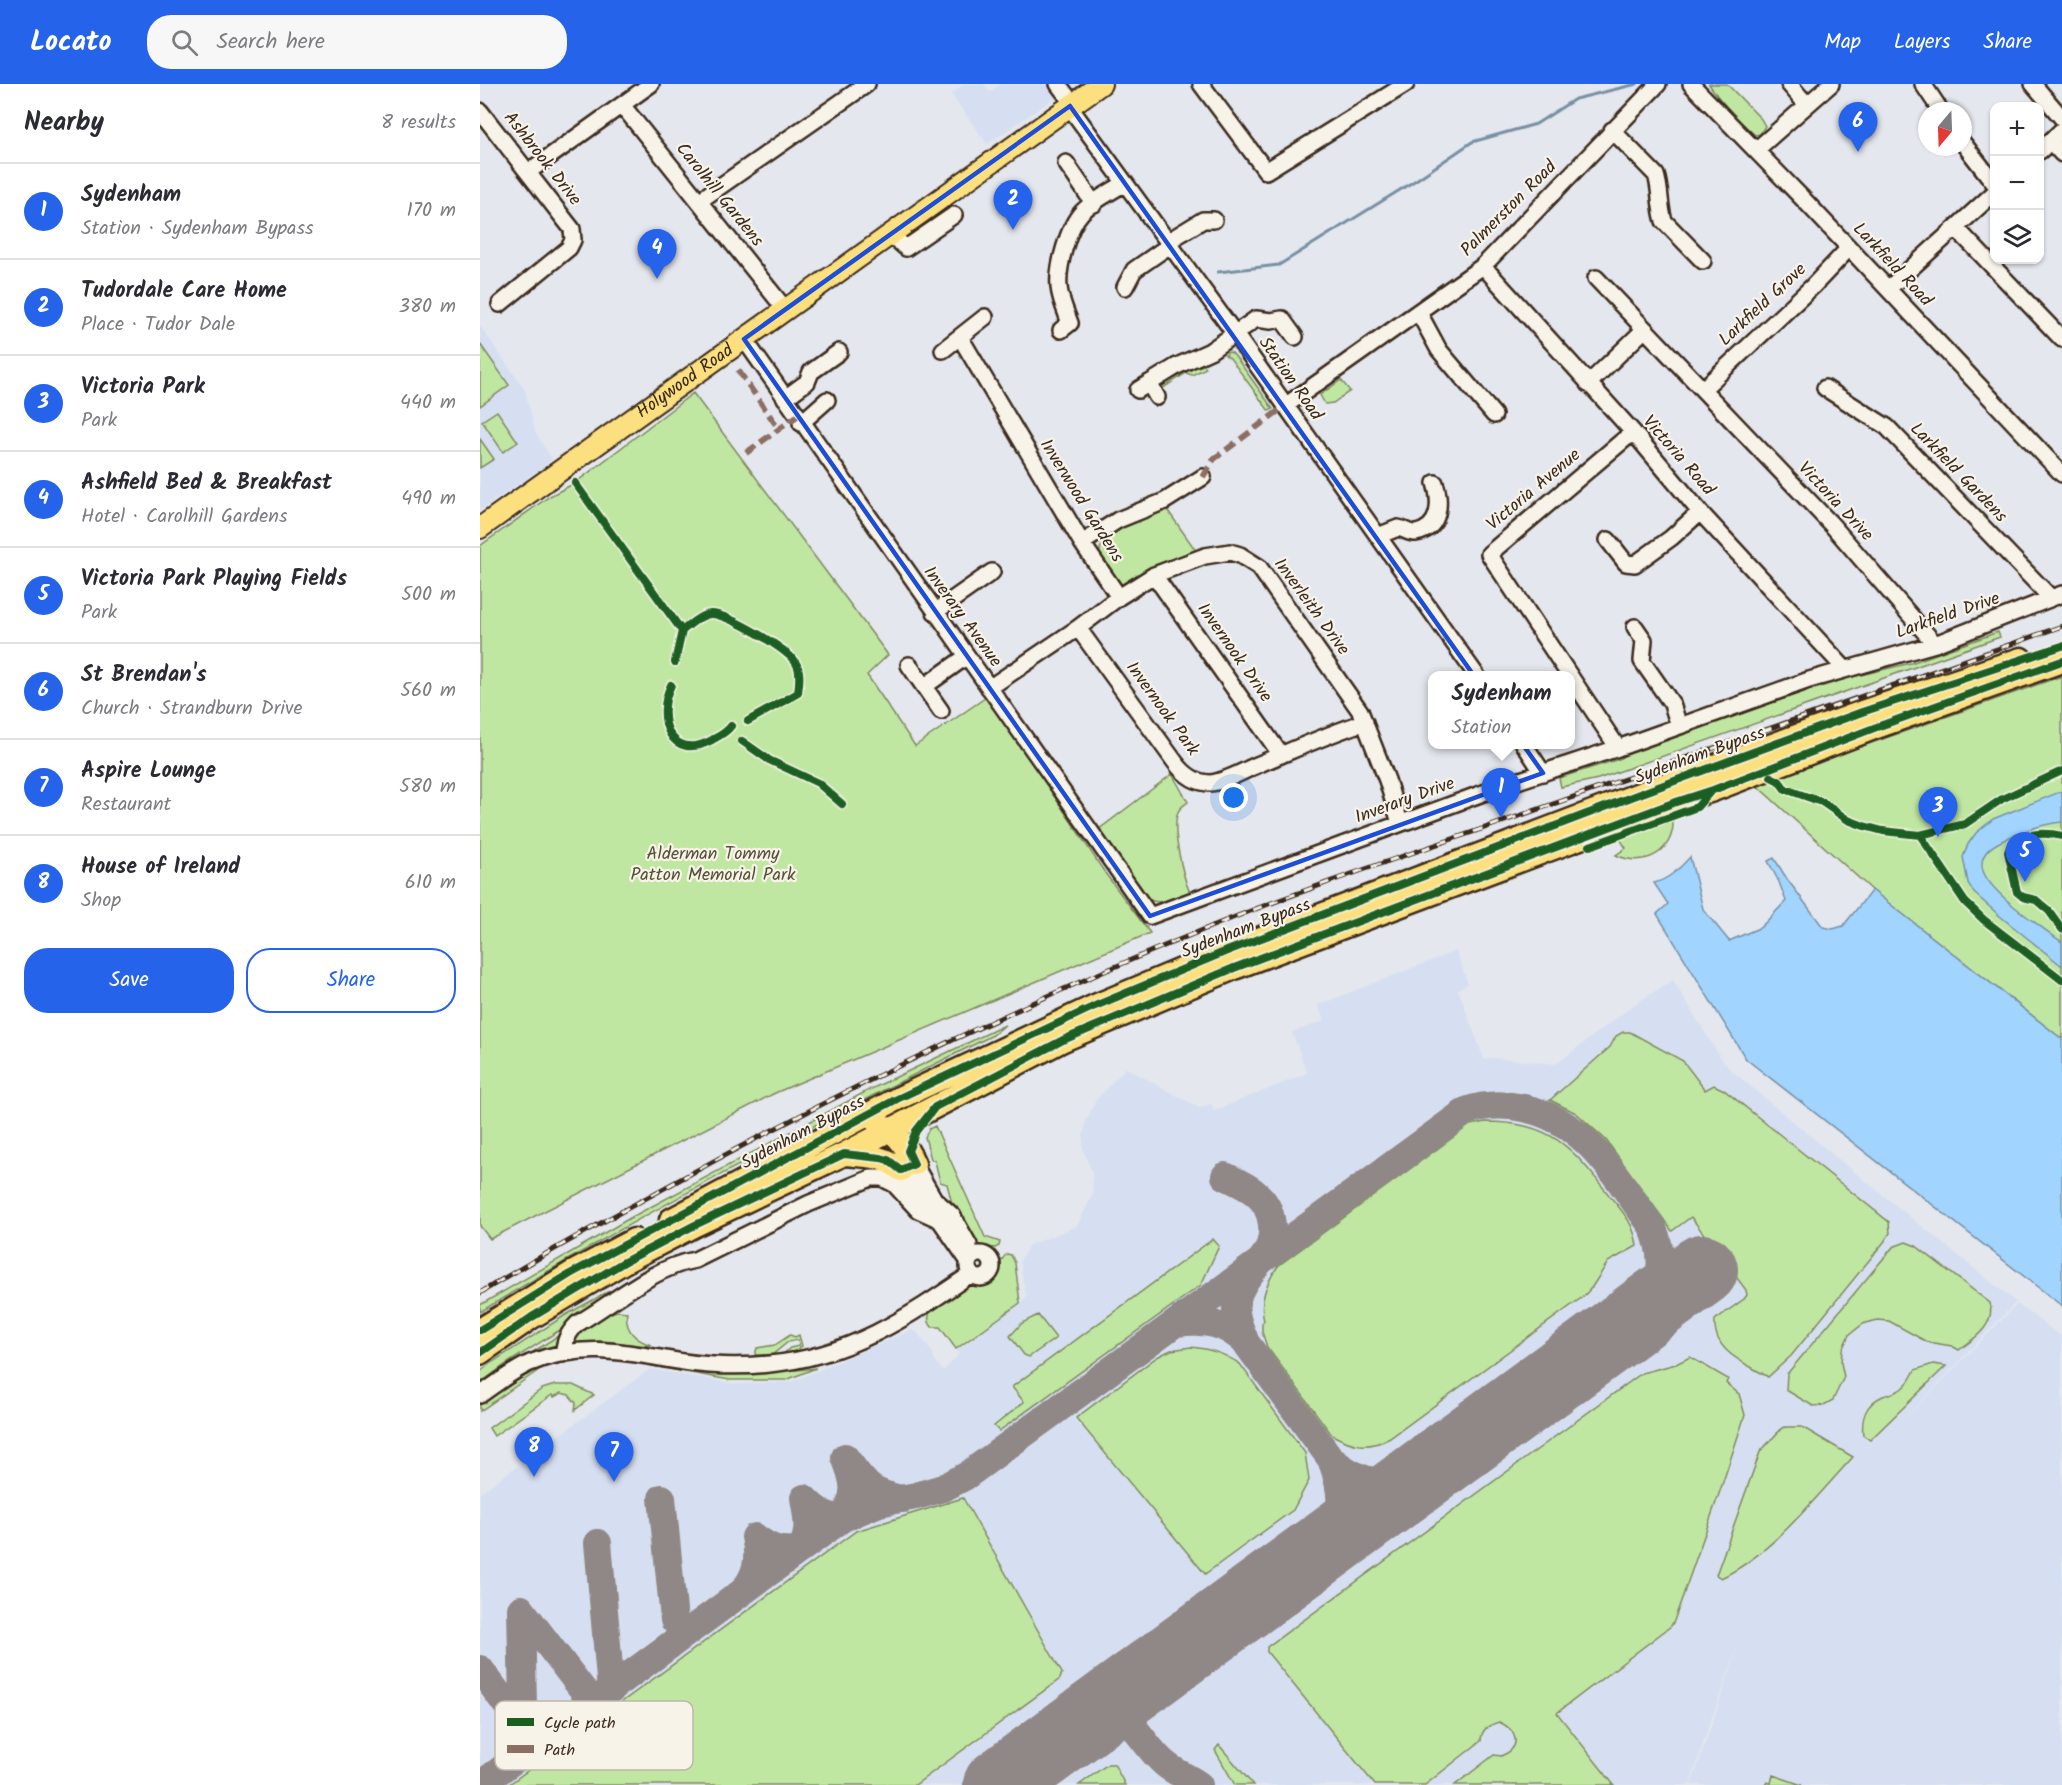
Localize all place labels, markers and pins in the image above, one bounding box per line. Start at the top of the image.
pin: 6 [1838,103,1878,152]
pin: 2 [994,180,1032,230]
pin: 4 [638,230,676,279]
pin: 1 [1482,768,1520,818]
pin: 3 [1918,788,1958,837]
pin: 5 [2006,832,2044,882]
pin: 8 [514,1428,554,1477]
pin: 7 [594,1432,634,1482]

